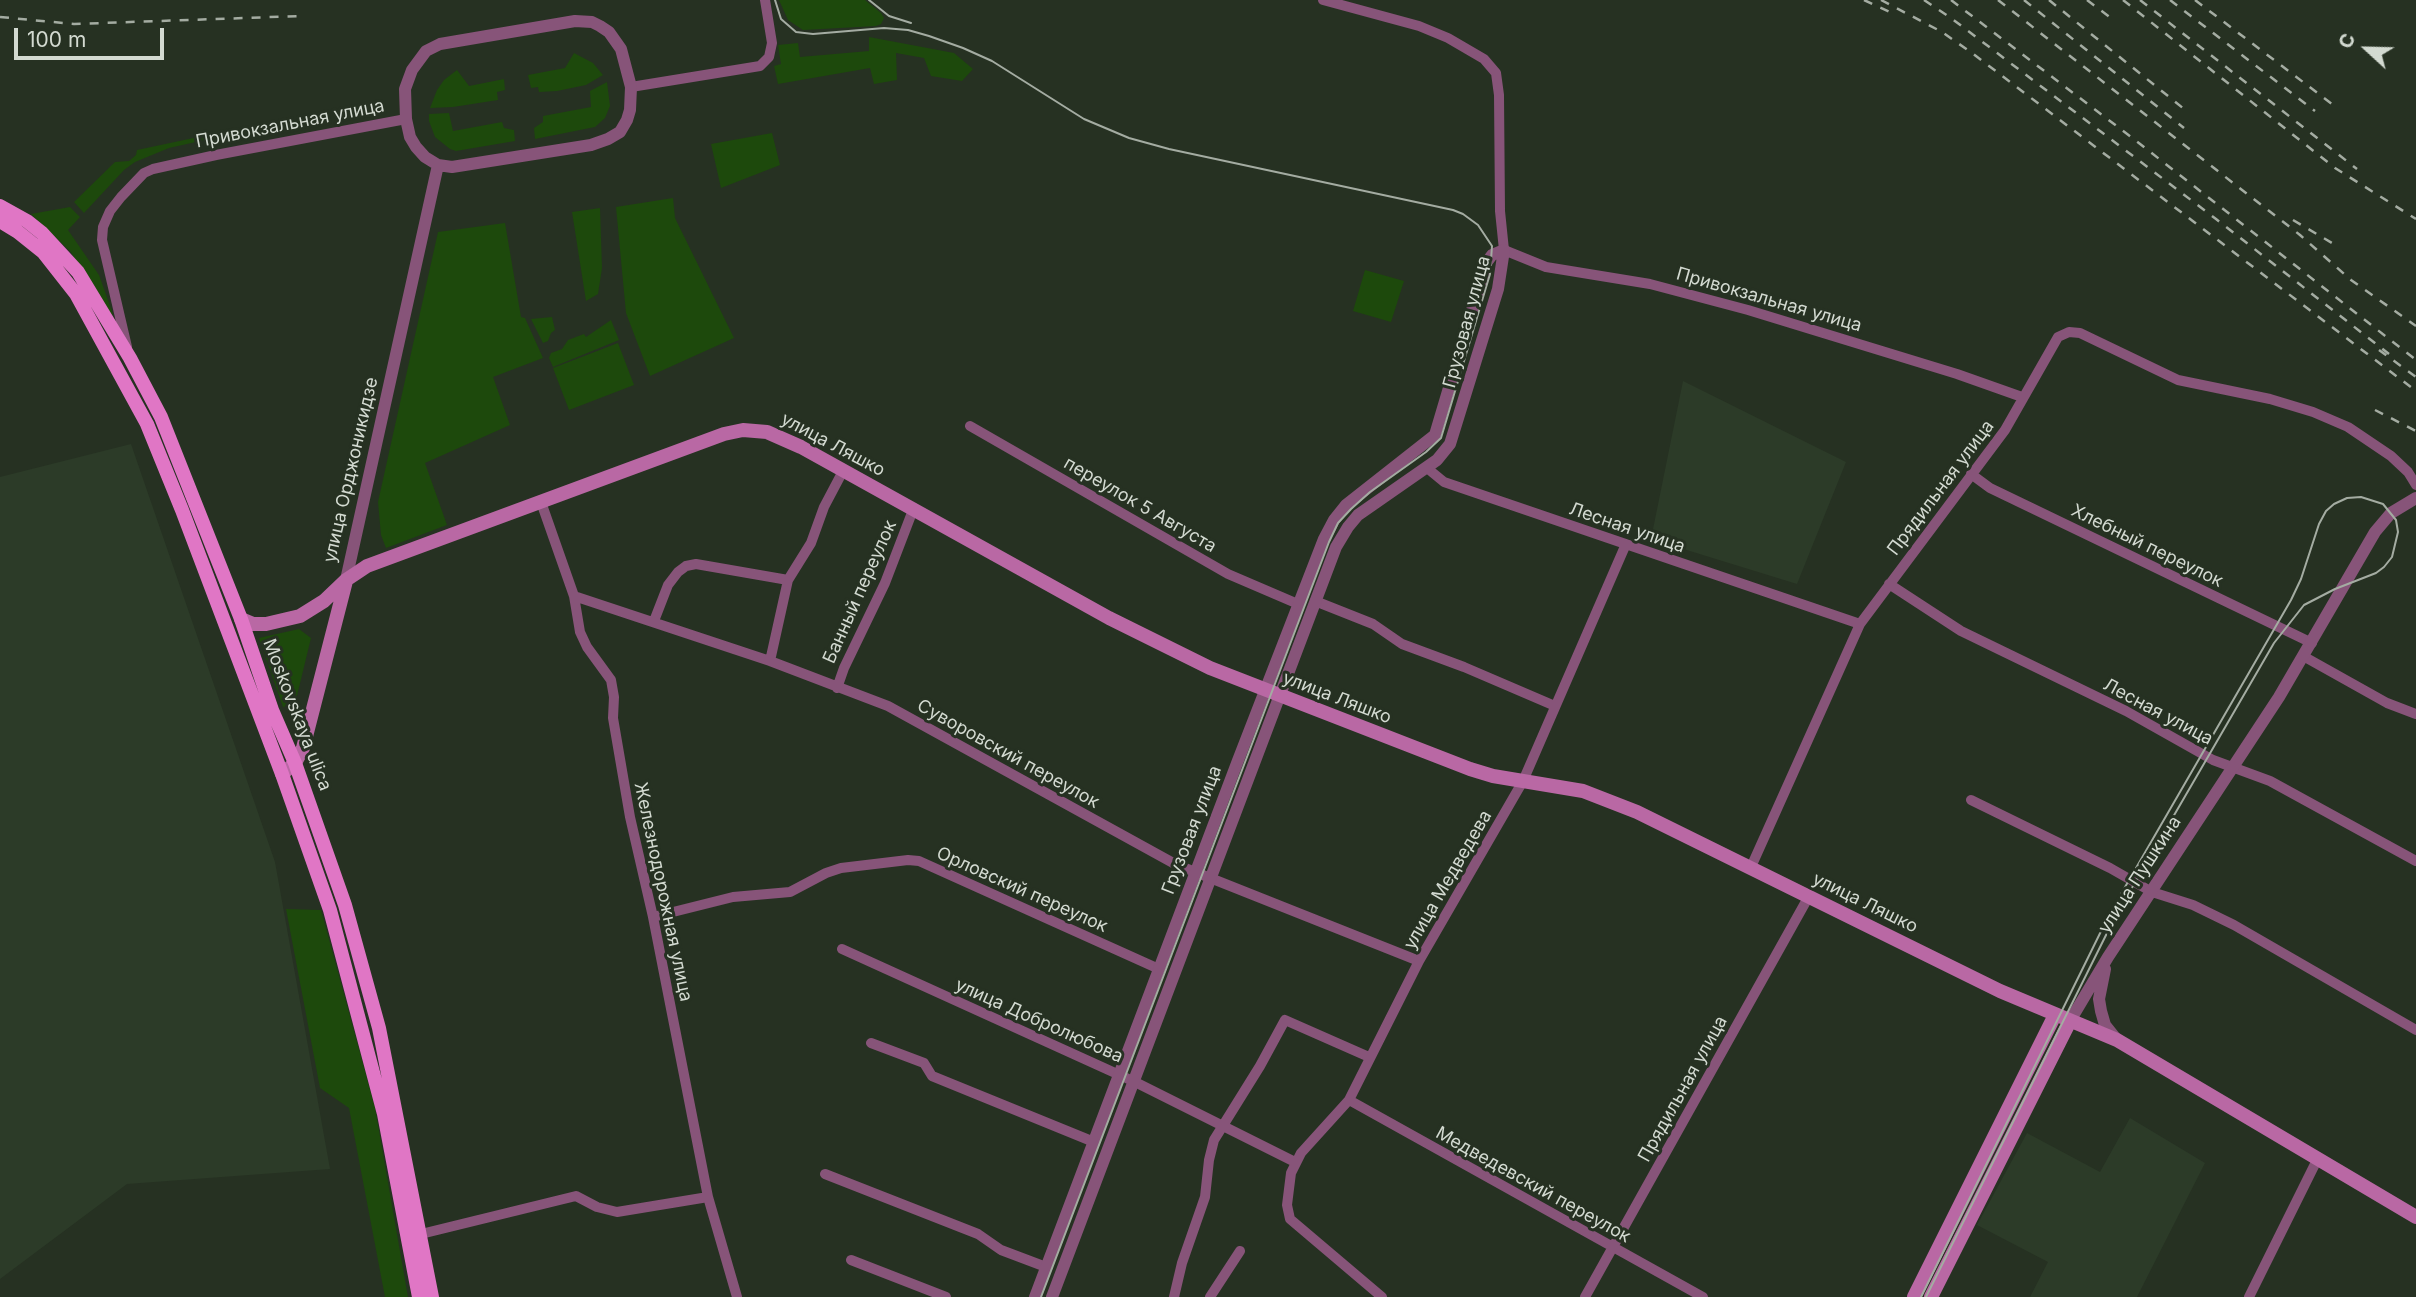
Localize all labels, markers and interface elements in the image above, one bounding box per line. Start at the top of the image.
scale bar [18,14,168,58]
north arrow [2332,14,2402,84]
text: 100 m [27,27,86,52]
text: С [2334,30,2360,52]
street label: Привокзальная улица [194,95,386,153]
street label: Грузовая улица [1439,254,1495,390]
street label: Привокзальная улица [1674,263,1864,337]
street label: улица Орджоникидзе [319,375,383,565]
street label: улица Ляшко [777,409,889,481]
street label: Прядильная улица [1883,416,1999,560]
street label: переулок 5 Августа [1060,452,1220,558]
street label: Лесная улица [1566,498,1688,558]
street label: Хлебный переулок [2068,500,2226,592]
street label: Банный переулок [819,517,901,667]
street label: Moskovskaya ulica [258,636,336,794]
street label: улица Ляшко [1280,667,1394,729]
street label: Лесная улица [2099,674,2217,750]
street label: Суворовский переулок [913,695,1103,813]
street label: Грузовая улица [1158,763,1226,897]
street label: Железнодорожная улица [629,780,697,1004]
street label: улица Медведева [1399,807,1497,953]
street label: улица Пушкина [2094,812,2186,938]
street label: Орловский переулок [933,843,1111,937]
street label: улица Ляшко [1809,868,1921,938]
street label: улица Добролюбова [952,974,1126,1068]
street label: Прядильная улица [1634,1012,1732,1166]
street label: Медведевский переулок [1432,1122,1634,1248]

